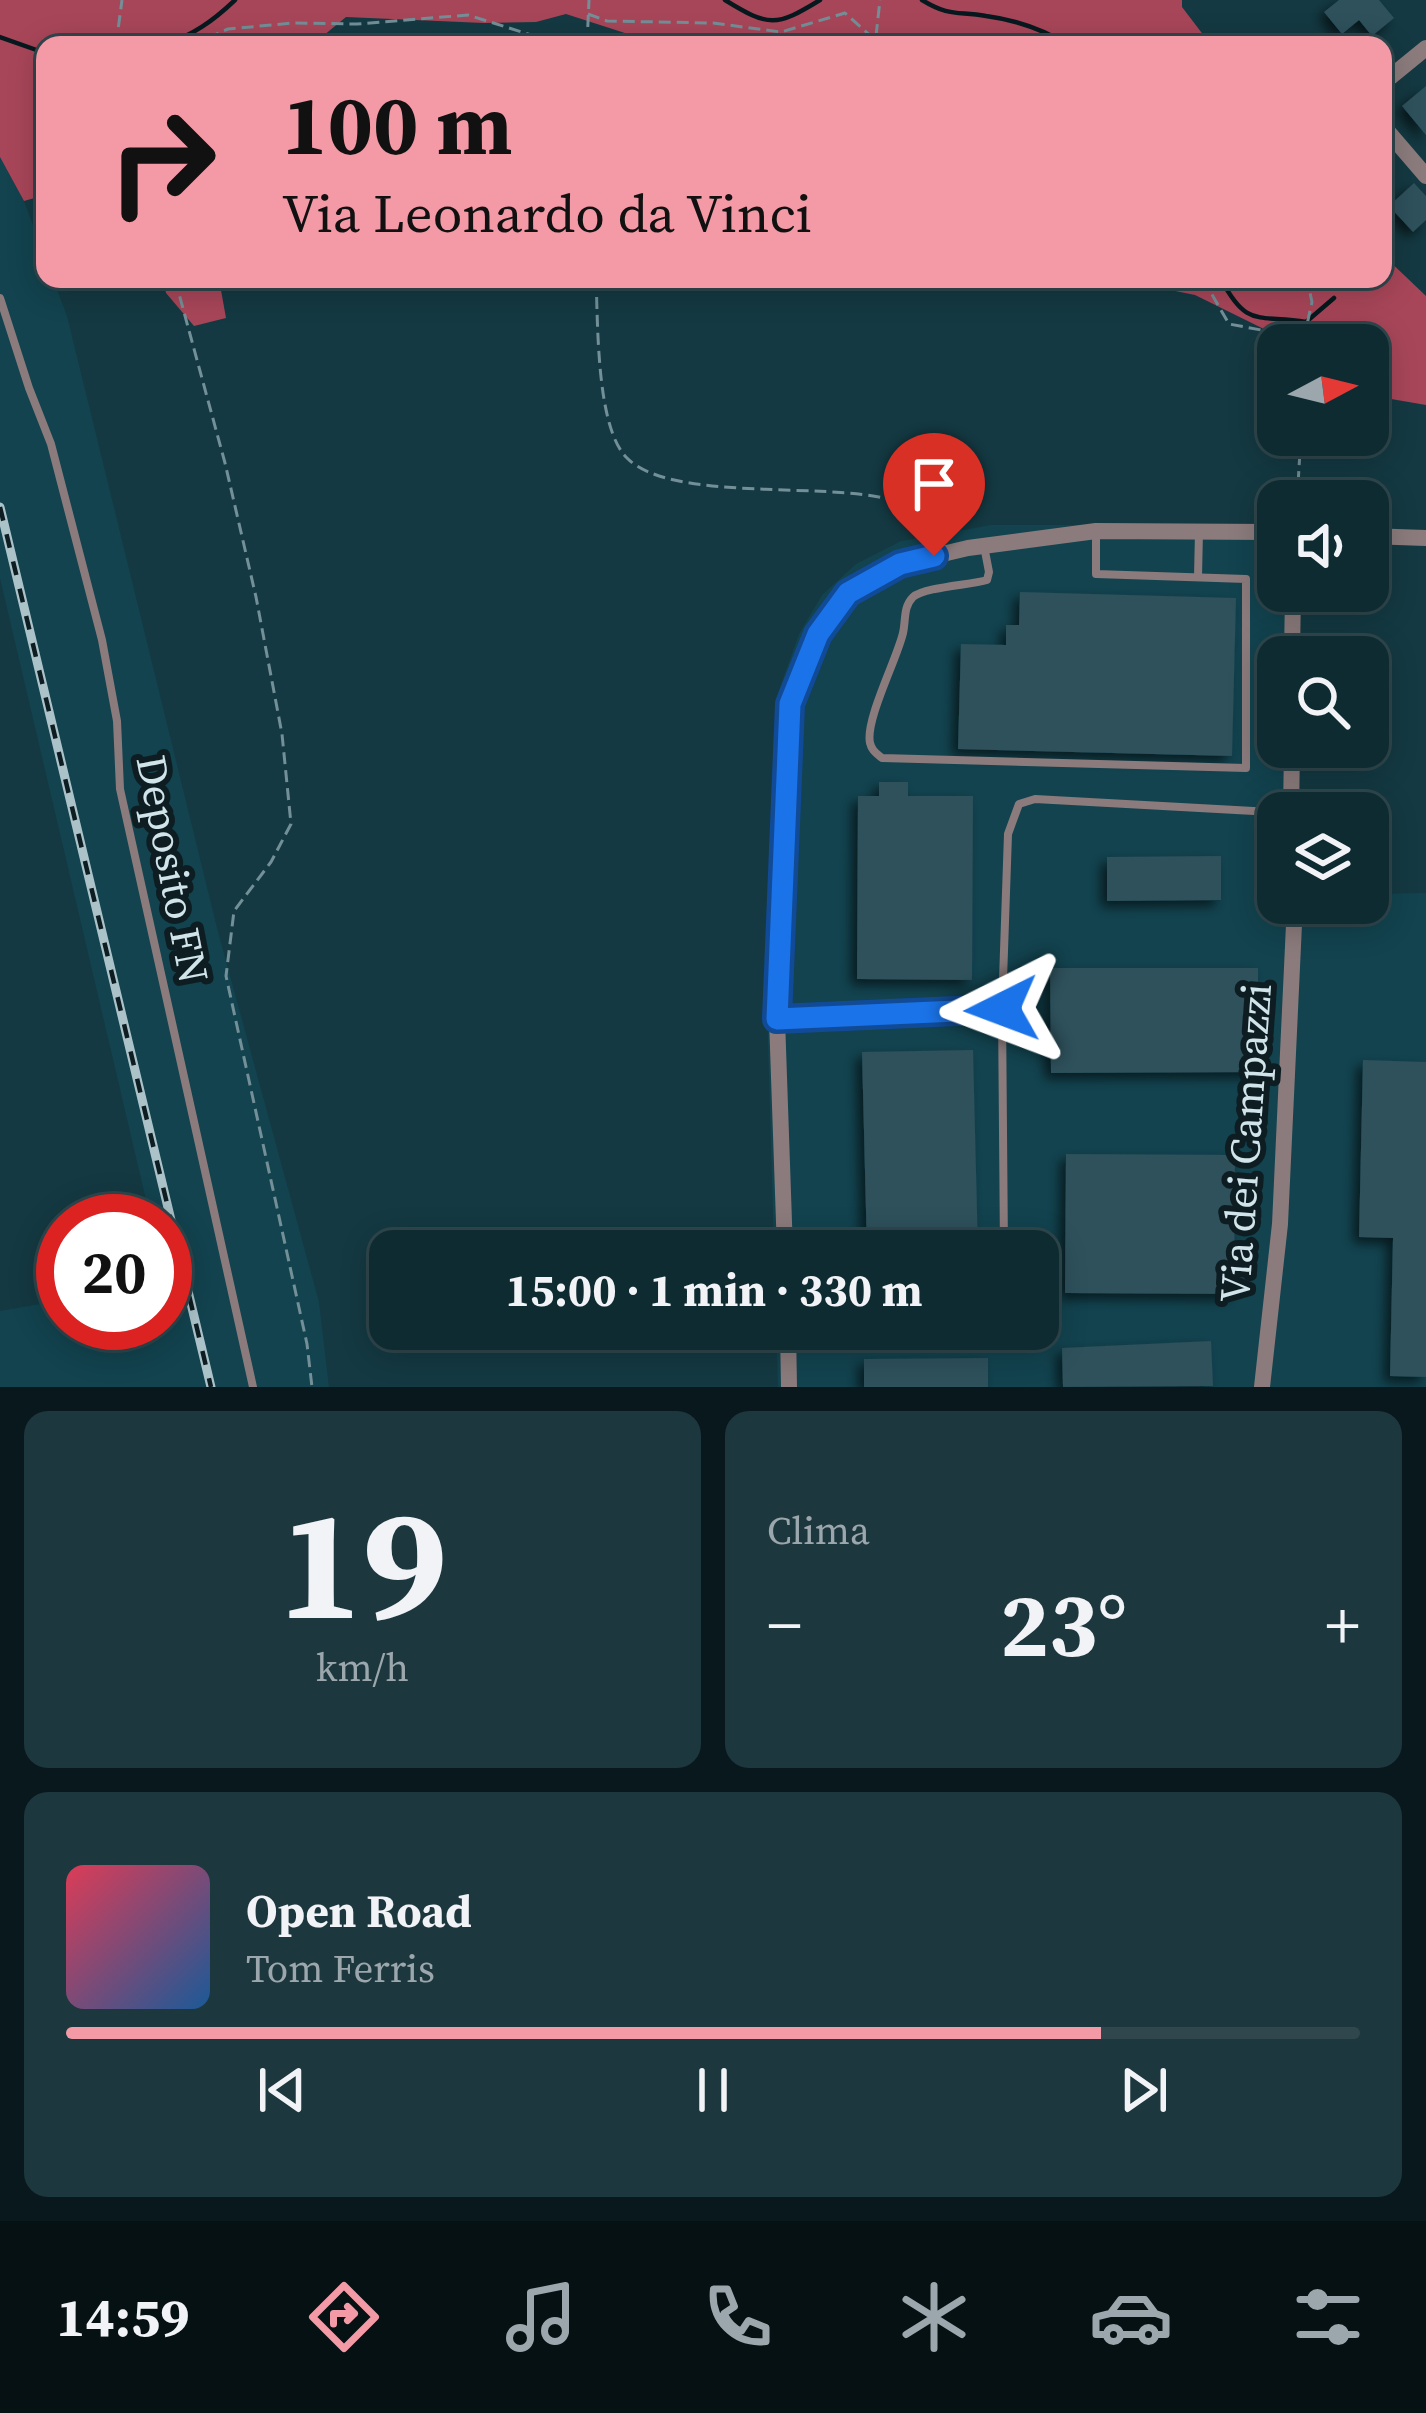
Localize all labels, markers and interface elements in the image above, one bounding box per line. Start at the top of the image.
text: 100 m [282,67,513,182]
icon: right [84,84,240,240]
text: Via Leonardo da Vinci [282,176,812,250]
north arrow [1257,324,1389,456]
map controls [1257,324,1389,924]
pin [883,433,985,556]
icon: arrive [901,451,967,517]
button: sound [1257,480,1389,612]
button: search [1257,636,1389,768]
street label: Deposito FN [123,750,223,988]
button: layers [1257,792,1389,924]
position arrow [939,946,1065,1072]
street label: Via dei Campazzi [1205,981,1285,1305]
speed limit sign: 20 [36,1194,192,1350]
text: 15:00 · 1 min · 330 m [506,1259,922,1321]
text: 19 [278,1456,447,1670]
text: Clima [767,1504,870,1557]
text: 23° [1000,1563,1127,1686]
text: − [767,1580,802,1670]
text: + [1325,1580,1360,1670]
text: km/h [316,1641,409,1694]
text: Open Road [246,1880,472,1942]
text: Tom Ferris [246,1942,435,1995]
icon: previous [249,2057,315,2123]
icon: pause [680,2057,746,2123]
icon: next [1111,2057,1177,2123]
icon: directions [302,2275,386,2359]
icon: music [499,2275,583,2359]
icon: phone [696,2275,780,2359]
icon: climate [892,2275,976,2359]
icon: car [1089,2275,1173,2359]
icon: filters [1286,2275,1370,2359]
text: 14:59 [56,2280,190,2354]

